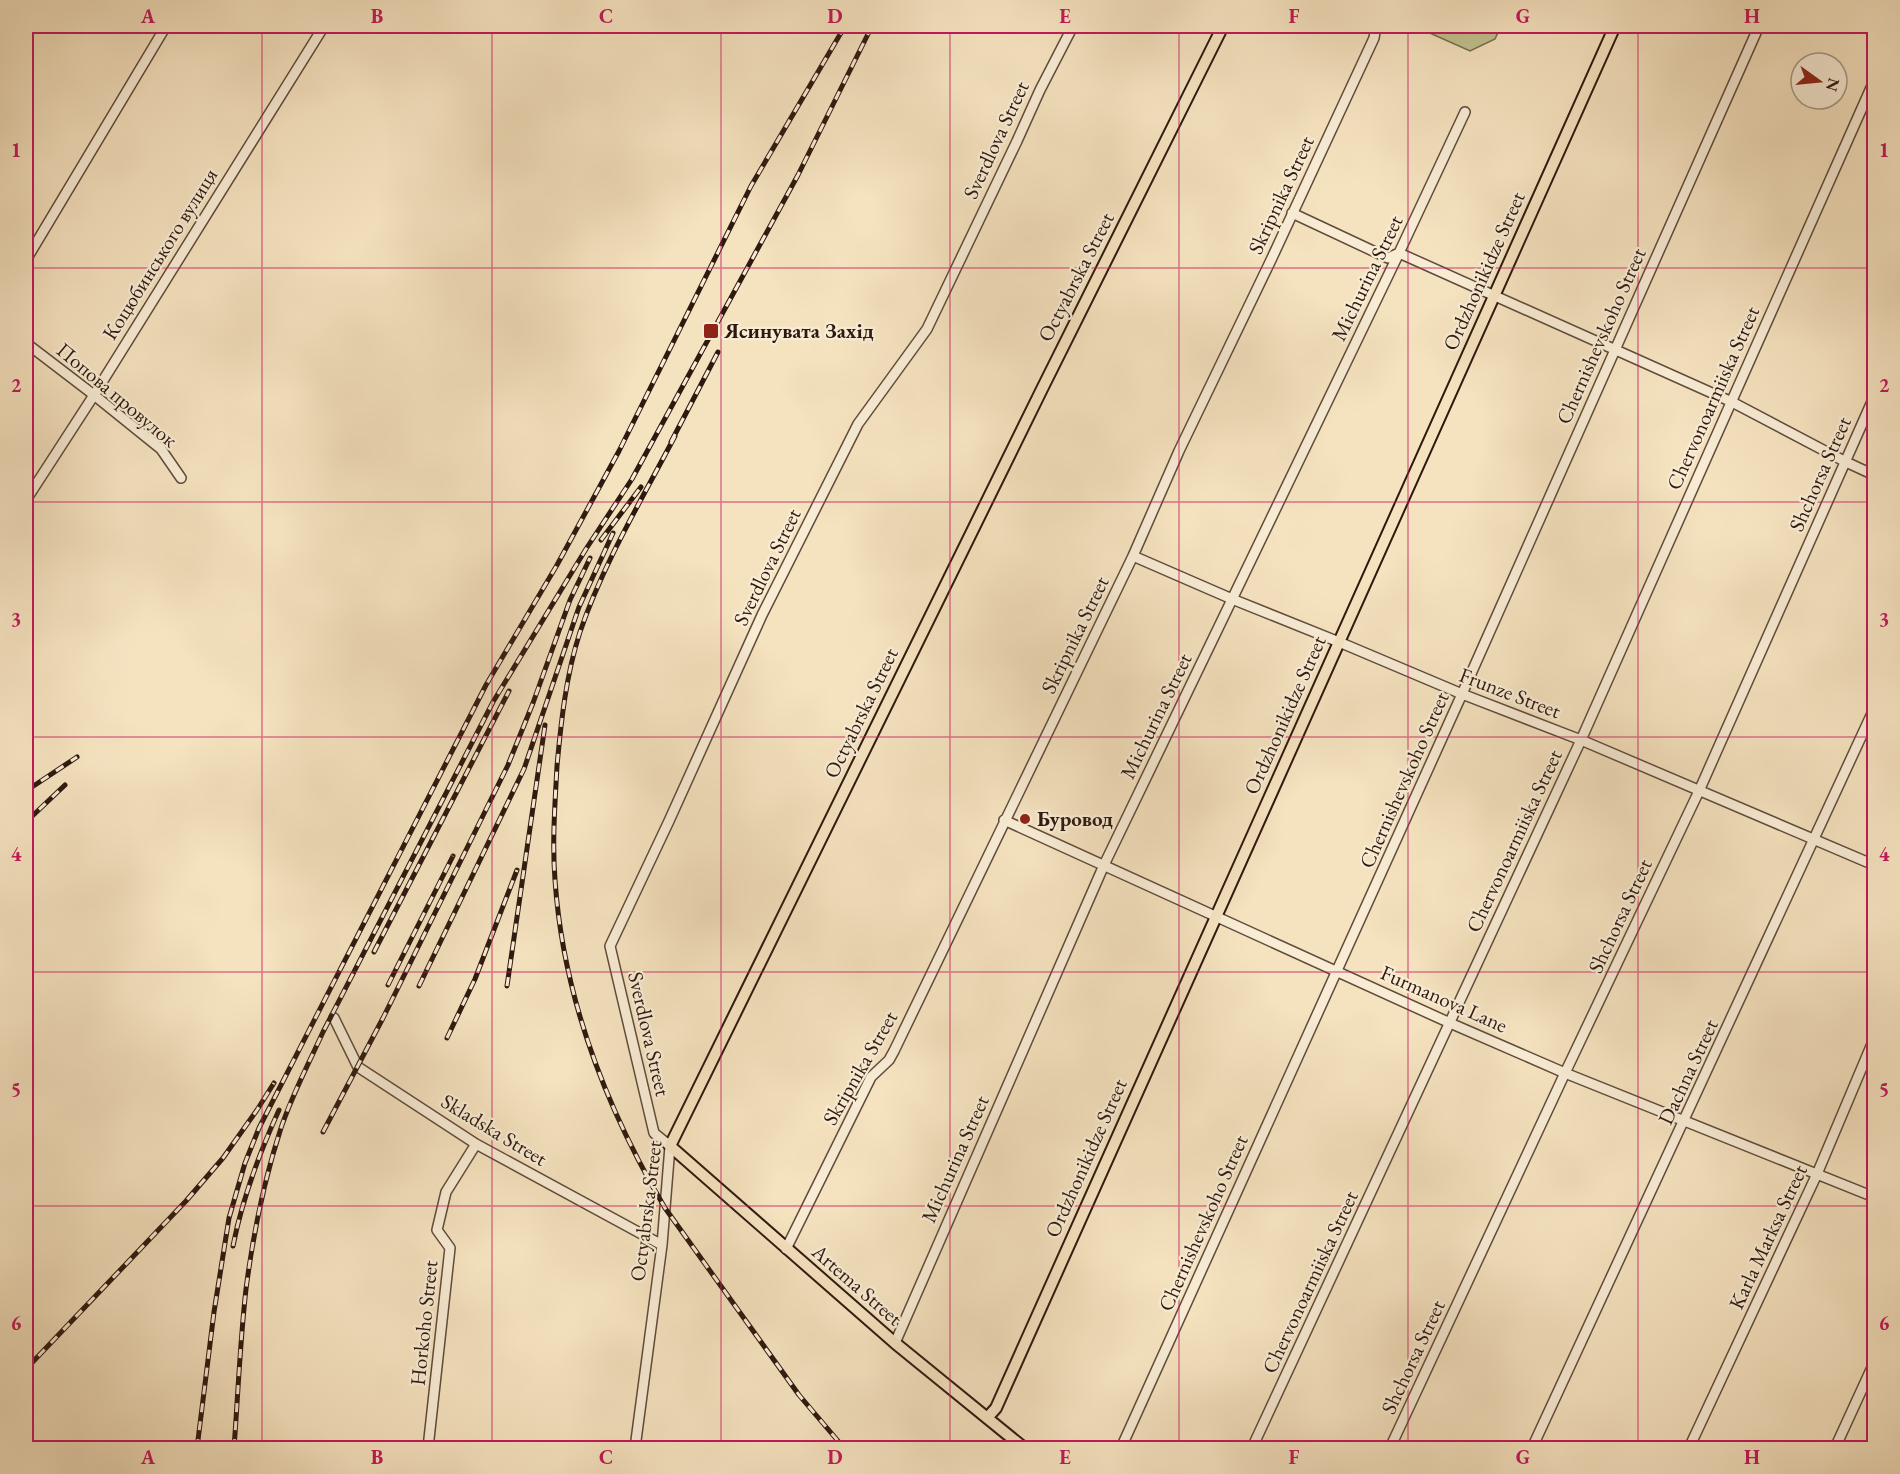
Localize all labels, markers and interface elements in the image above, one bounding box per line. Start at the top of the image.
text: A [140,3,156,29]
text: B [371,3,383,29]
text: C [599,3,613,29]
text: D [827,3,843,29]
text: E [1059,3,1071,29]
text: F [1289,3,1300,29]
text: G [1516,3,1530,29]
text: H [1744,3,1760,29]
north arrow [1789,51,1849,111]
street label: Sverdlova Street [956,76,1035,203]
text: N [1821,76,1845,94]
street label: Skripnika Street [1241,131,1320,258]
text: 1 [11,137,21,163]
text: 1 [1879,137,1889,163]
street label: Коцюбинського вулиця [96,163,223,345]
street label: Ordzhonikidze Street [1436,187,1531,354]
street label: Octyabrska Street [1031,207,1120,346]
street label: Michurina Street [1325,210,1409,345]
street label: Chernishevskoho Street [1549,243,1652,428]
street label: Chervonoarmiiska Street [1660,301,1765,494]
place label: Ясинувата Захід [723,317,874,344]
marker: Ясинувата Захід [702,322,720,340]
street label: Попова провулок [51,336,183,453]
text: 2 [11,372,22,398]
text: 2 [1879,372,1890,398]
street label: Shchorsa Street [1782,412,1857,535]
street label: Sverdlova Street [727,503,807,630]
street label: Skripnika Street [1034,571,1115,698]
text: 3 [11,606,21,632]
text: 3 [1879,606,1889,632]
street label: Ordzhonikidze Street [1237,631,1332,798]
street label: Octyabrska Street [817,643,904,782]
street label: Michurina Street [1114,648,1198,783]
street label: Frunze Street [1456,661,1565,724]
street label: Chernishevskoho Street [1352,687,1455,872]
street label: Chervonoarmiiska Street [1459,745,1568,936]
place label: Буровод [1037,805,1113,832]
marker: Буровод [1018,812,1032,826]
text: 4 [11,841,22,867]
text: 4 [1879,841,1890,867]
street label: Shchorsa Street [1581,854,1658,977]
street label: Furmanova Lane [1377,959,1512,1039]
street label: Sverdlova Street [622,969,677,1099]
street label: Skripnika Street [816,1005,903,1130]
street label: Dachna Street [1651,1014,1724,1129]
street label: Ordzhonikidze Street [1038,1074,1133,1241]
text: 5 [11,1076,21,1102]
text: 5 [1879,1076,1889,1102]
street label: Skladska Street [436,1087,553,1172]
street label: Michurina Street [914,1091,995,1227]
street label: Chernishevskoho Street [1151,1130,1254,1315]
street label: Octyabrska Street [623,1139,668,1283]
street label: Karla Marksa Street [1722,1160,1813,1313]
street label: Chervonoarmiiska Street [1255,1186,1364,1377]
street label: Artema Street [806,1237,909,1332]
street label: Horkoho Street [403,1259,444,1387]
street label: Shchorsa Street [1374,1295,1451,1418]
text: 6 [11,1310,22,1336]
text: 6 [1879,1310,1890,1336]
text: A [140,1444,156,1470]
text: B [371,1444,383,1470]
text: C [599,1444,613,1470]
text: D [827,1444,843,1470]
text: E [1059,1444,1071,1470]
text: F [1289,1444,1300,1470]
text: G [1516,1444,1530,1470]
text: H [1744,1444,1760,1470]

